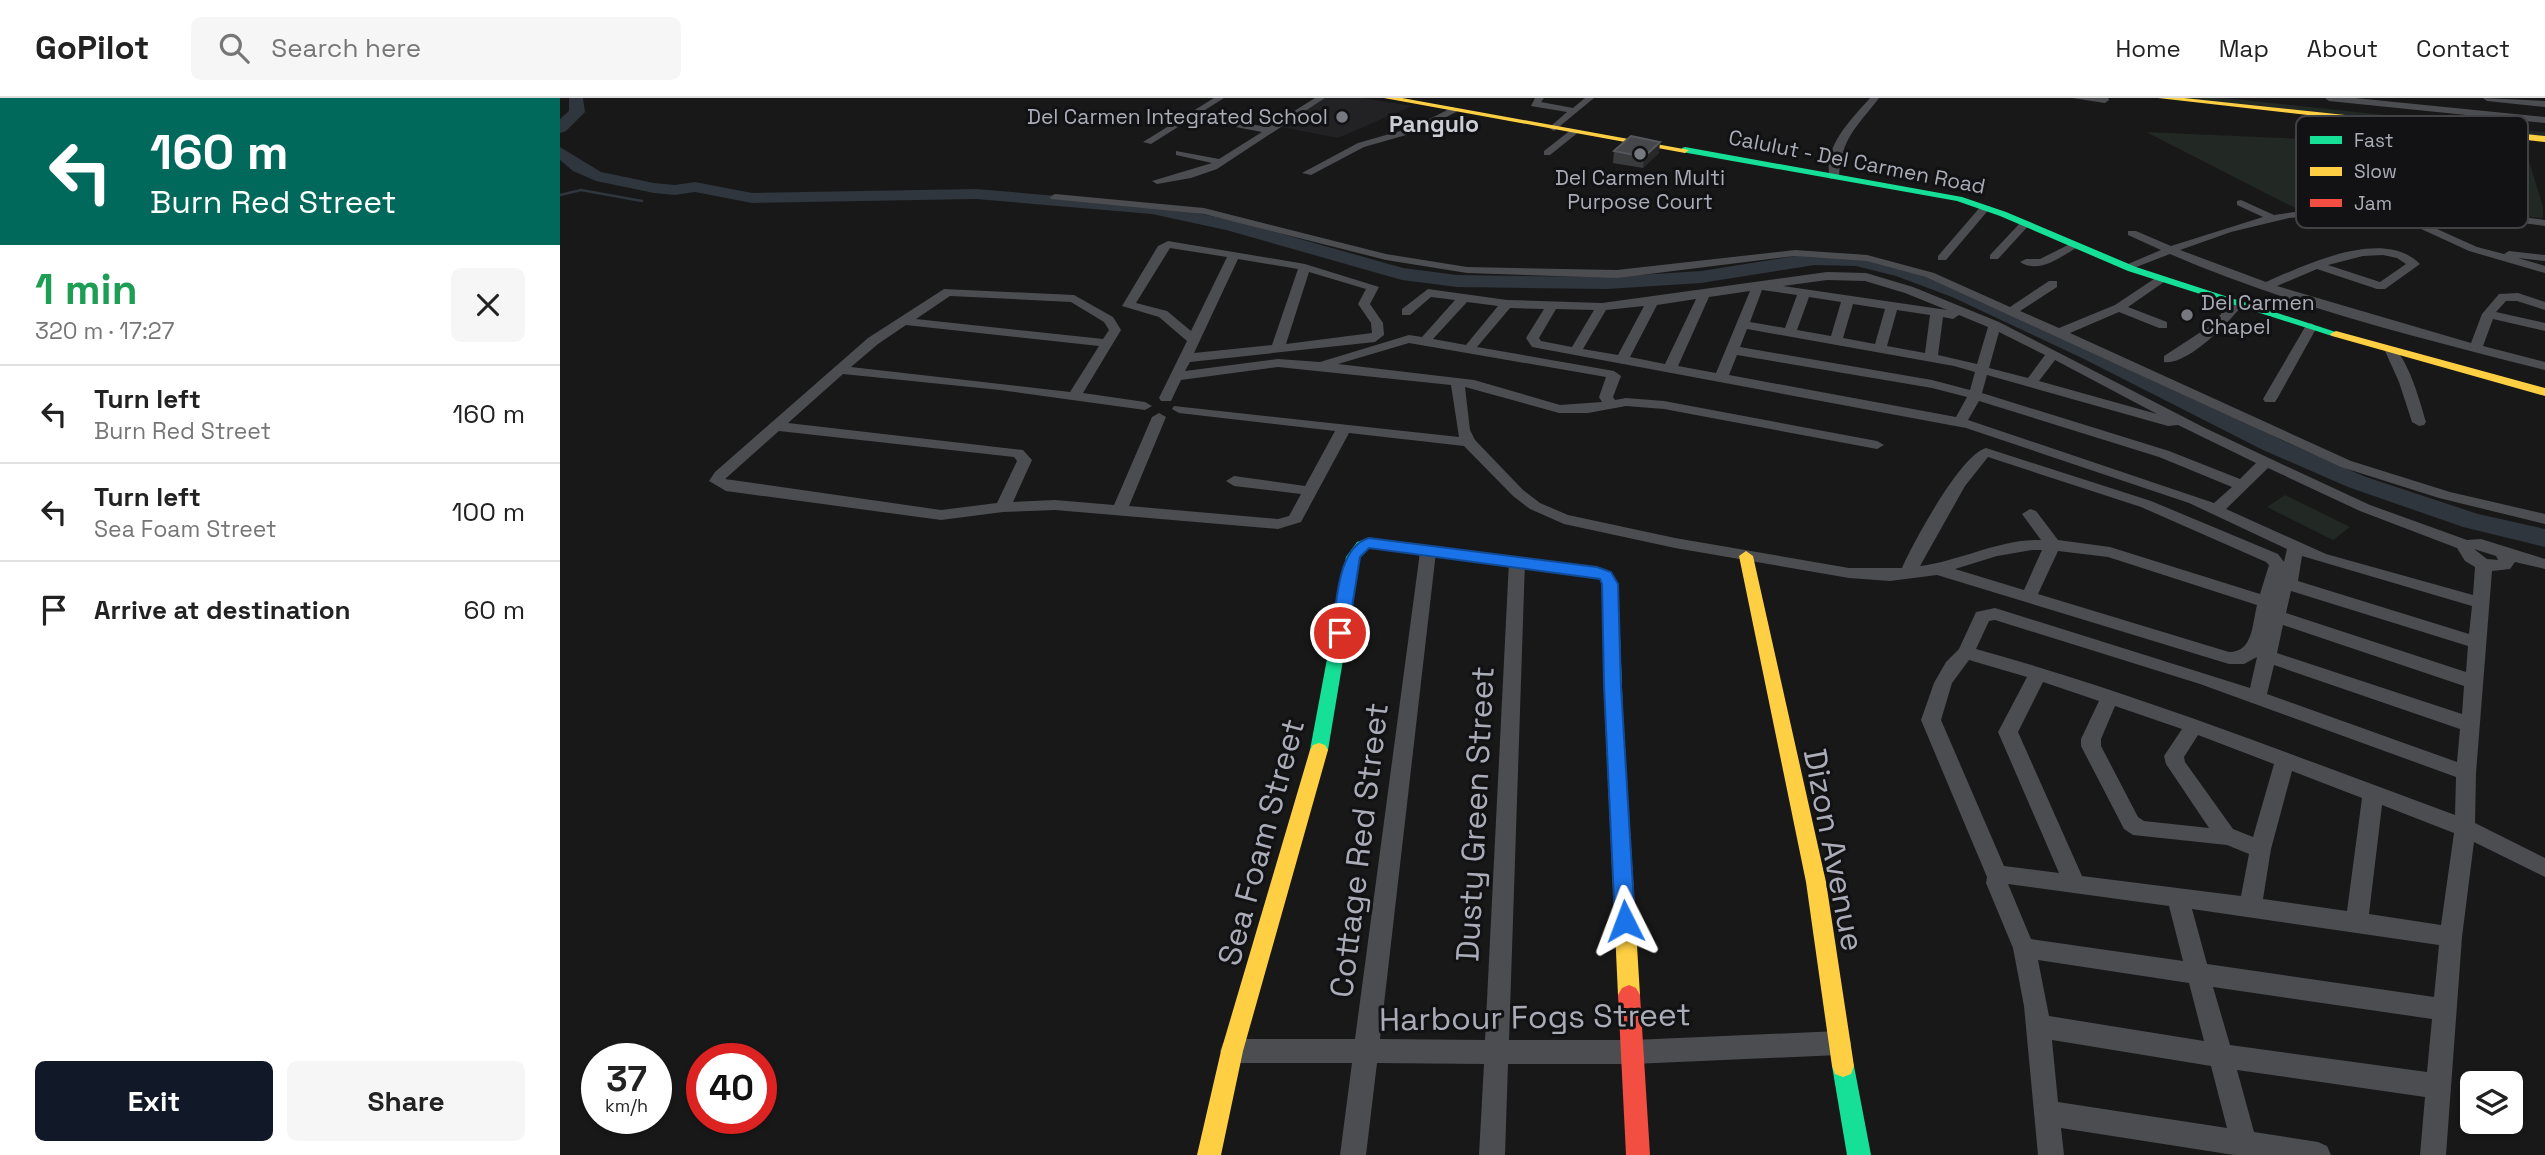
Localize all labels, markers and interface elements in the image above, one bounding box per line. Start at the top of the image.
search box [191,17,681,80]
text: GoPilot [35,27,149,69]
icon: search [215,29,253,67]
text: Search here [271,31,421,65]
text: Home [2115,33,2181,64]
text: Map [2219,33,2269,64]
text: About [2307,33,2378,64]
text: Contact [2416,33,2510,64]
place label: Del Carmen Integrated School [1027,103,1328,130]
marker: Del Carmen Integrated School [1334,109,1350,125]
district label: Pangulo [1389,109,1479,139]
legend [2296,116,2528,228]
text: 160 m [150,121,288,183]
street label: Calulut - Del Carmen Road [1726,123,1988,200]
icon: left [35,126,126,217]
text: Fast [2354,128,2394,153]
marker: Del Carmen Multi Purpose Court [1632,146,1648,162]
text: Slow [2354,159,2397,184]
place label: Del Carmen Multi Purpose Court [1555,164,1725,215]
text: Burn Red Street [150,182,396,222]
text: Jam [2354,191,2392,216]
text: 1 min [35,263,138,316]
button: close [451,268,525,342]
place label: Del Carmen Chapel [2201,289,2315,340]
marker: Del Carmen Chapel [2179,307,2195,323]
text: 320 m · 17:27 [35,316,174,346]
text: Turn left [94,382,201,416]
icon: left [35,395,73,433]
text: 160 m [453,397,525,431]
text: Burn Red Street [94,416,271,446]
text: Turn left [94,480,201,514]
icon: left [35,493,73,531]
text: 100 m [452,495,525,529]
text: Sea Foam Street [94,514,277,544]
icon: arrive [35,591,73,629]
text: Arrive at destination [94,593,351,627]
text: 60 m [463,593,525,627]
pin [1310,603,1370,663]
icon: arrive [1321,614,1359,652]
street label: Dusty Green Street [1447,665,1503,963]
street label: Cottage Red Street [1321,700,1397,1000]
street label: Sea Foam Street [1209,714,1313,970]
street label: Dizon Avenue [1795,745,1873,955]
position arrow [1588,884,1662,958]
street label: Harbour Fogs Street [1379,994,1691,1040]
speed limit sign: 40 [686,1043,777,1134]
text: 37 [606,1057,647,1101]
button: Exit [35,1061,273,1141]
button: Share [287,1061,525,1141]
map controls [2460,1071,2523,1134]
button: layers [2460,1071,2523,1134]
text: km/h [605,1094,648,1117]

